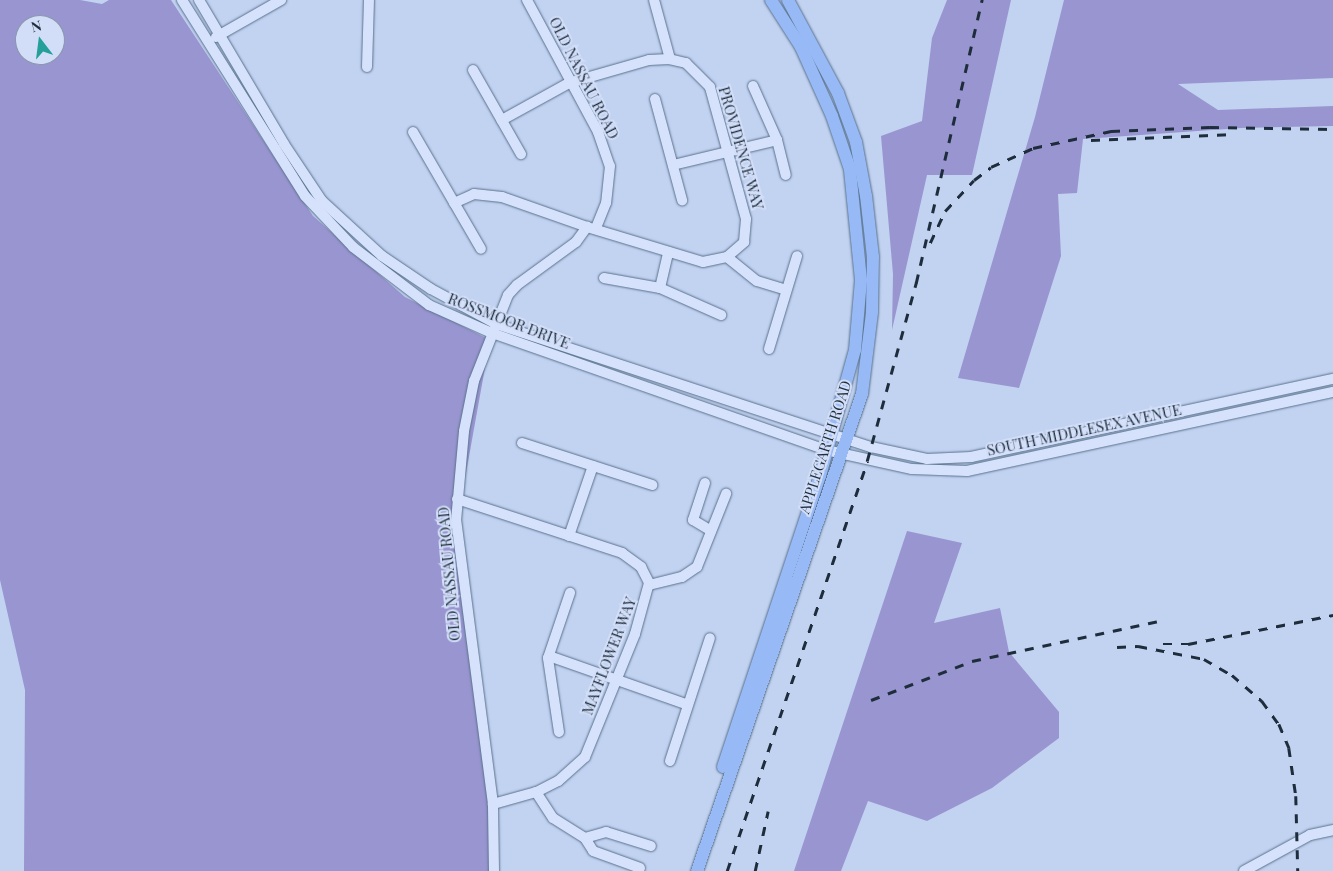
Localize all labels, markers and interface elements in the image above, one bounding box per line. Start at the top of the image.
street label: OLD NASSAU ROAD [545,14,623,142]
north arrow [15,15,65,65]
text: N [29,16,44,36]
street label: PROVIDENCE WAY [715,84,767,212]
street label: ROSSMOOR DRIVE [445,289,573,353]
street label: APPLEGARTH ROAD [795,378,855,516]
street label: SOUTH MIDDLESEX AVENUE [985,401,1183,459]
street label: OLD NASSAU ROAD [434,506,464,642]
street label: MAYFLOWER WAY [578,594,640,718]

